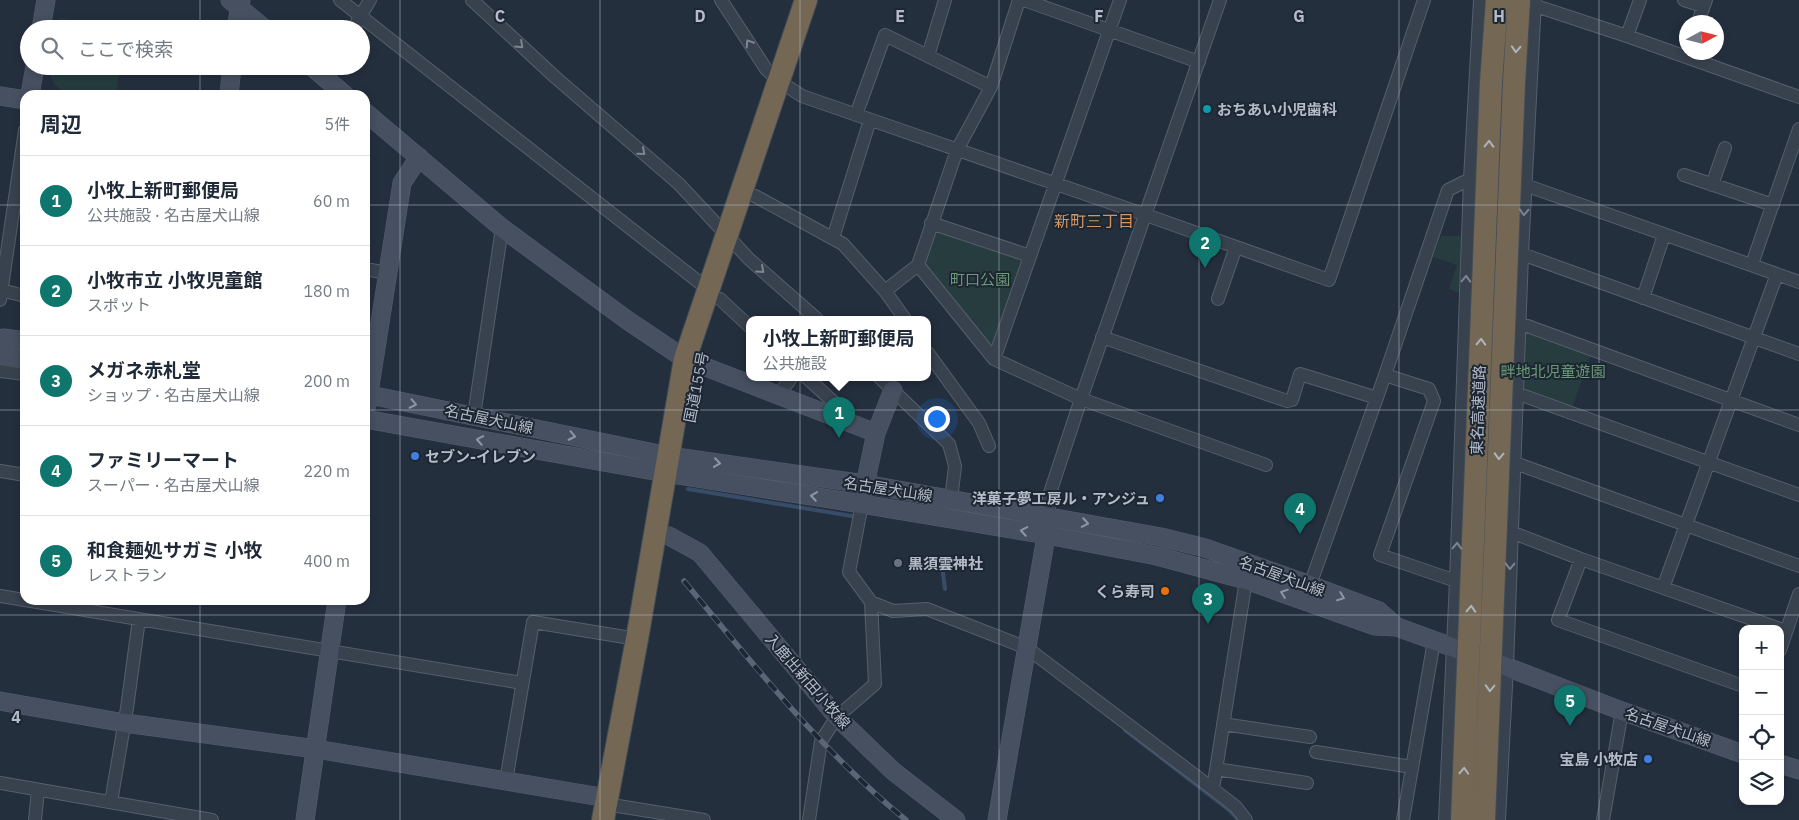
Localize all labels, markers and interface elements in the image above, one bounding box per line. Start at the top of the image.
text: C [495,6,505,26]
text: D [694,6,706,26]
text: E [895,6,905,26]
text: F [1094,6,1104,26]
text: G [1293,6,1305,26]
text: H [1493,6,1505,26]
north arrow [1679,15,1724,60]
search box [20,20,370,75]
icon: search [38,34,66,62]
text: ここで検索 [78,37,173,61]
one-way arrow [515,39,524,48]
one-way arrow [746,39,755,49]
one-way arrow [1511,45,1522,53]
place label: おちあい小児歯科 [1217,100,1337,119]
marker: おちあい小児歯科 [1201,103,1213,115]
text: 周辺 [40,110,82,138]
text: 5件 [324,114,350,134]
one-way arrow [1483,140,1494,148]
one-way arrow [637,147,646,156]
text: 小牧上新町郵便局 [87,178,239,202]
text: 1 [51,191,61,211]
text: 60 m [313,191,350,211]
text: 公共施設 · 名古屋犬山線 [87,205,260,225]
one-way arrow [1518,208,1529,216]
district label: 新町三丁目 [1054,211,1134,231]
pin: 2 [1189,227,1221,268]
one-way arrow [756,264,765,273]
text: 小牧市立 小牧児童館 [87,268,263,292]
park label: 町口公園 [950,270,1010,289]
one-way arrow [1461,274,1472,282]
text: 2 [51,281,61,301]
text: 180 m [303,281,350,301]
text: スポット [87,295,151,315]
popup [746,316,931,381]
text: 小牧上新町郵便局 [762,326,915,350]
one-way arrow [1476,337,1486,345]
street label: 国道155号 [680,350,712,424]
text: 公共施設 [762,353,827,373]
text: メガネ赤札堂 [87,358,201,382]
park label: 畔地北児童遊園 [1500,362,1606,381]
street label: 東名高速道路 [1467,365,1489,455]
text: 3 [51,371,61,391]
text: 200 m [303,371,350,391]
text: ショップ · 名古屋犬山線 [87,385,260,405]
pin: 1 [823,397,855,438]
one-way arrow [408,398,417,408]
street label: 名古屋犬山線 [443,400,535,438]
your location [924,406,950,432]
one-way arrow [568,431,576,441]
one-way arrow [475,435,484,445]
place label: セブン-イレブン [425,447,536,466]
text: ファミリーマート [87,448,239,472]
marker: セブン-イレブン [409,450,421,462]
one-way arrow [1494,452,1505,460]
one-way arrow [713,458,721,468]
text: 4 [51,461,61,481]
text: 220 m [303,461,350,481]
street label: 名古屋犬山線 [842,473,934,505]
text: スーパー · 名古屋犬山線 [87,475,260,495]
place label: 洋菓子夢工房ル・アンジュ [972,489,1150,508]
one-way arrow [809,492,818,502]
marker: 洋菓子夢工房ル・アンジュ [1154,492,1166,504]
pin: 4 [1284,493,1316,534]
one-way arrow [1080,518,1089,528]
one-way arrow [1020,526,1029,536]
text: 和食麺処サガミ 小牧 [87,538,263,562]
one-way arrow [1452,542,1462,550]
text: 5 [51,551,61,571]
text: 400 m [303,551,350,571]
street label: 名古屋犬山線 [1236,552,1328,600]
place label: 黒須雲神社 [908,554,983,573]
marker: 黒須雲神社 [892,557,904,569]
one-way arrow [1505,563,1516,571]
text: レストラン [87,565,167,585]
place label: くら寿司 [1095,582,1155,601]
pin: 3 [1192,583,1224,624]
marker: くら寿司 [1159,585,1171,597]
one-way arrow [1280,589,1289,599]
one-way arrow [1337,591,1345,601]
one-way arrow [1465,605,1476,613]
map controls [1739,625,1784,805]
button: + [1739,625,1784,670]
street label: 入鹿出新田小牧線 [761,629,855,733]
button: − [1739,670,1784,715]
one-way arrow [1485,684,1496,692]
pin: 5 [1554,685,1586,726]
street label: 名古屋犬山線 [1622,703,1714,751]
text: 4 [11,707,21,727]
button: locate [1739,715,1784,760]
place label: 宝島 小牧店 [1559,750,1638,769]
marker: 宝島 小牧店 [1642,753,1654,765]
button: layers [1739,760,1784,805]
one-way arrow [1459,767,1470,775]

